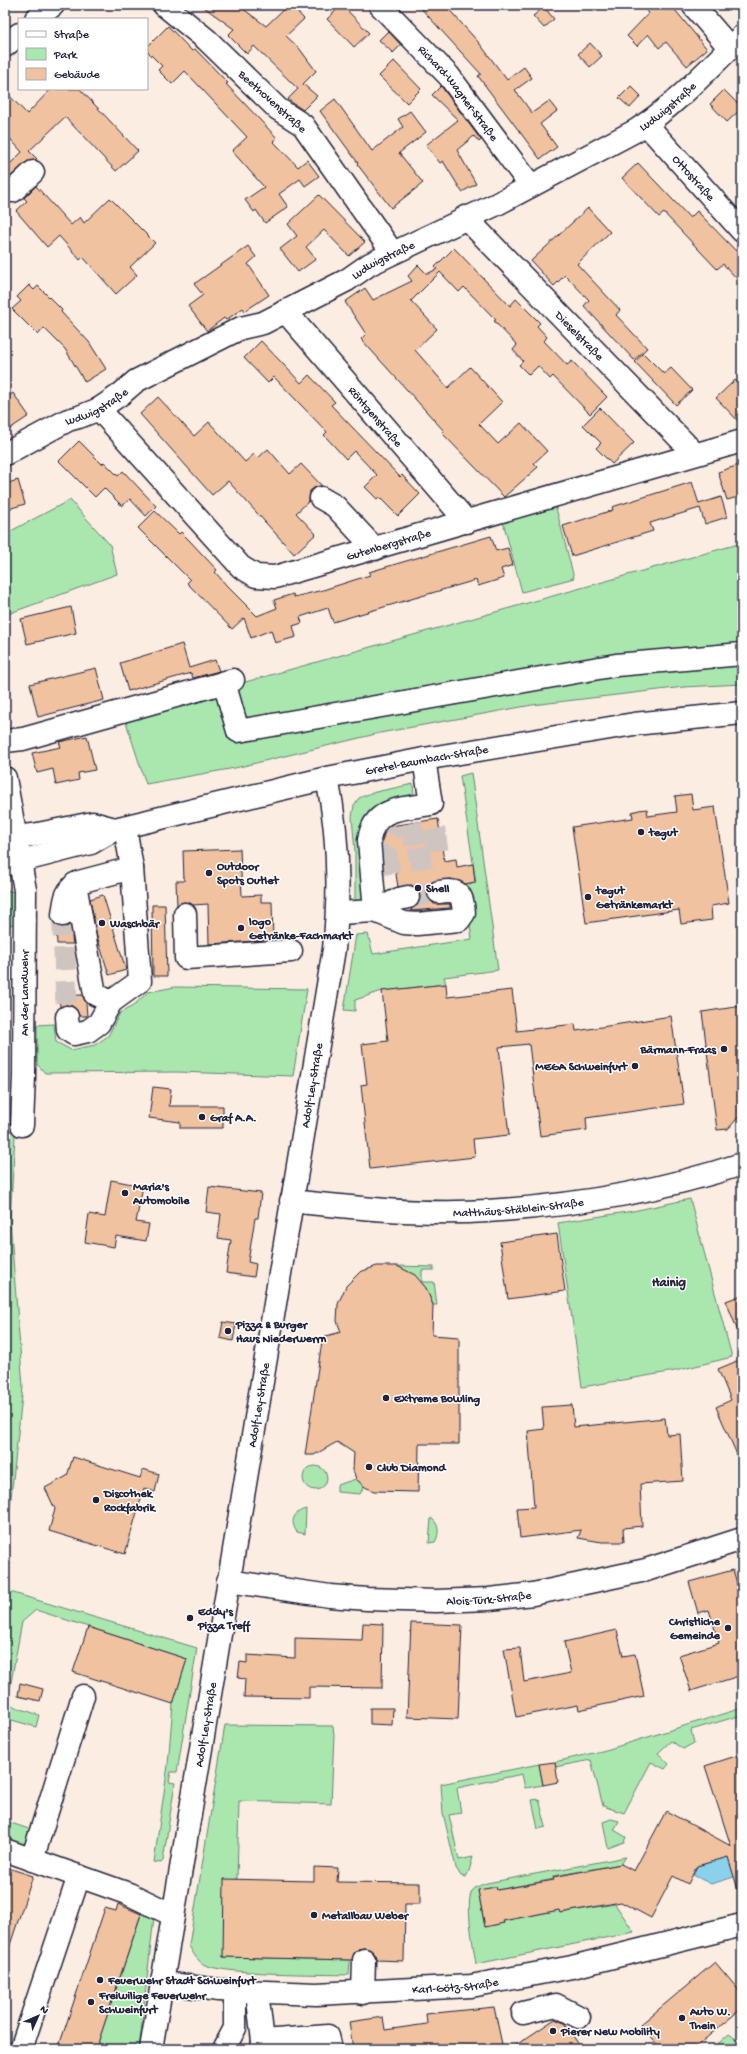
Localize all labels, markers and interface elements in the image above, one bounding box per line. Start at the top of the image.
legend [18,18,148,90]
text: Straße [54,29,90,43]
street label: Richard-Wagner-Straße [414,43,501,145]
text: Park [53,49,79,63]
street label: Beethovenstraße [234,68,309,137]
text: Gebäude [54,69,100,83]
street label: Ludwigstraße [637,79,701,135]
street label: Ottostraße [668,153,717,205]
street label: Ludwigstraße [350,239,418,284]
street label: Dieselstraße [551,308,606,365]
street label: Röntgenstraße [344,384,405,451]
street label: Ludwigstraße [63,385,133,430]
street label: Gutenbergstraße [345,527,434,565]
street label: Gretel-Baumbach-Straße [364,743,490,779]
marker: tegut [636,827,646,837]
place label: tegut [648,827,679,841]
place label: Outdoor Spots Outlet [217,861,279,889]
marker: Outdoor Spots Outlet [204,868,214,878]
marker: Shell [413,883,423,893]
place label: Shell [426,883,450,897]
place label: tegut Getränkemarkt [595,885,674,913]
marker: tegut Getränkemarkt [583,892,593,902]
place label: logo Getränke-Fachmarkt [248,916,354,944]
marker: Waschbär [97,918,107,928]
place label: Waschbär [109,918,161,932]
marker: logo Getränke-Fachmarkt [236,923,246,933]
street label: An der Landwehr [19,948,33,1036]
street label: Adolf-Ley-Straße [299,1041,327,1129]
place label: Bärmann-Fraas [639,1044,717,1058]
marker: Bärmann-Fraas [719,1044,729,1054]
place label: MEGA Schweinfurt [535,1061,628,1075]
marker: MEGA Schweinfurt [630,1061,640,1071]
marker: Graf A.A. [197,1112,207,1122]
place label: Graf A.A. [210,1112,257,1126]
place label: Maria's Automobile [132,1181,190,1209]
marker: Maria's Automobile [120,1188,130,1198]
street label: Matthäus-Stäblein-Straße [453,1196,586,1221]
district label: Hainig [652,1276,687,1291]
place label: Pizza & Burger Haus Niederwerrn [235,1319,326,1347]
marker: Pizza & Burger Haus Niederwerrn [223,1326,233,1336]
street label: Adolf-Ley-Straße [246,1361,274,1449]
marker: Extreme Bowling [381,1393,391,1403]
place label: Extreme Bowling [393,1393,480,1407]
marker: Club Diamond [364,1462,374,1472]
place label: Club Diamond [376,1462,447,1476]
place label: Discothek Rockfabrik [103,1488,156,1516]
marker: Discothek Rockfabrik [91,1495,101,1505]
street label: Alois-Türk-Straße [446,1589,533,1610]
place label: Eddy's Pizza Treff [197,1606,251,1634]
marker: Eddy's Pizza Treff [185,1613,195,1623]
place label: Christliche Gemeinde [668,1616,721,1644]
marker: Christliche Gemeinde [723,1623,733,1633]
street label: Adolf-Ley-Straße [193,1681,221,1768]
marker: Metallbau Weber [309,1910,319,1920]
place label: Metallbau Weber [322,1910,410,1924]
marker: Feuerwehr Stadt Schweinfurt [95,1975,105,1985]
place label: Feuerwehr Stadt Schweinfurt [107,1975,257,1989]
street label: Karl-Götz-Straße [412,1976,501,1998]
place label: Freiwilige Feuerwehr Schweinfurt [98,1990,208,2018]
north arrow [18,1996,58,2036]
marker: Freiwilige Feuerwehr Schweinfurt [86,1997,96,2007]
text: N [37,2004,50,2017]
place label: Auto W. Thein [689,2006,731,2034]
marker: Auto W. Thein [677,2013,687,2023]
marker: Pierer New Mobility [548,2026,558,2036]
place label: Pierer New Mobility [560,2026,660,2040]

